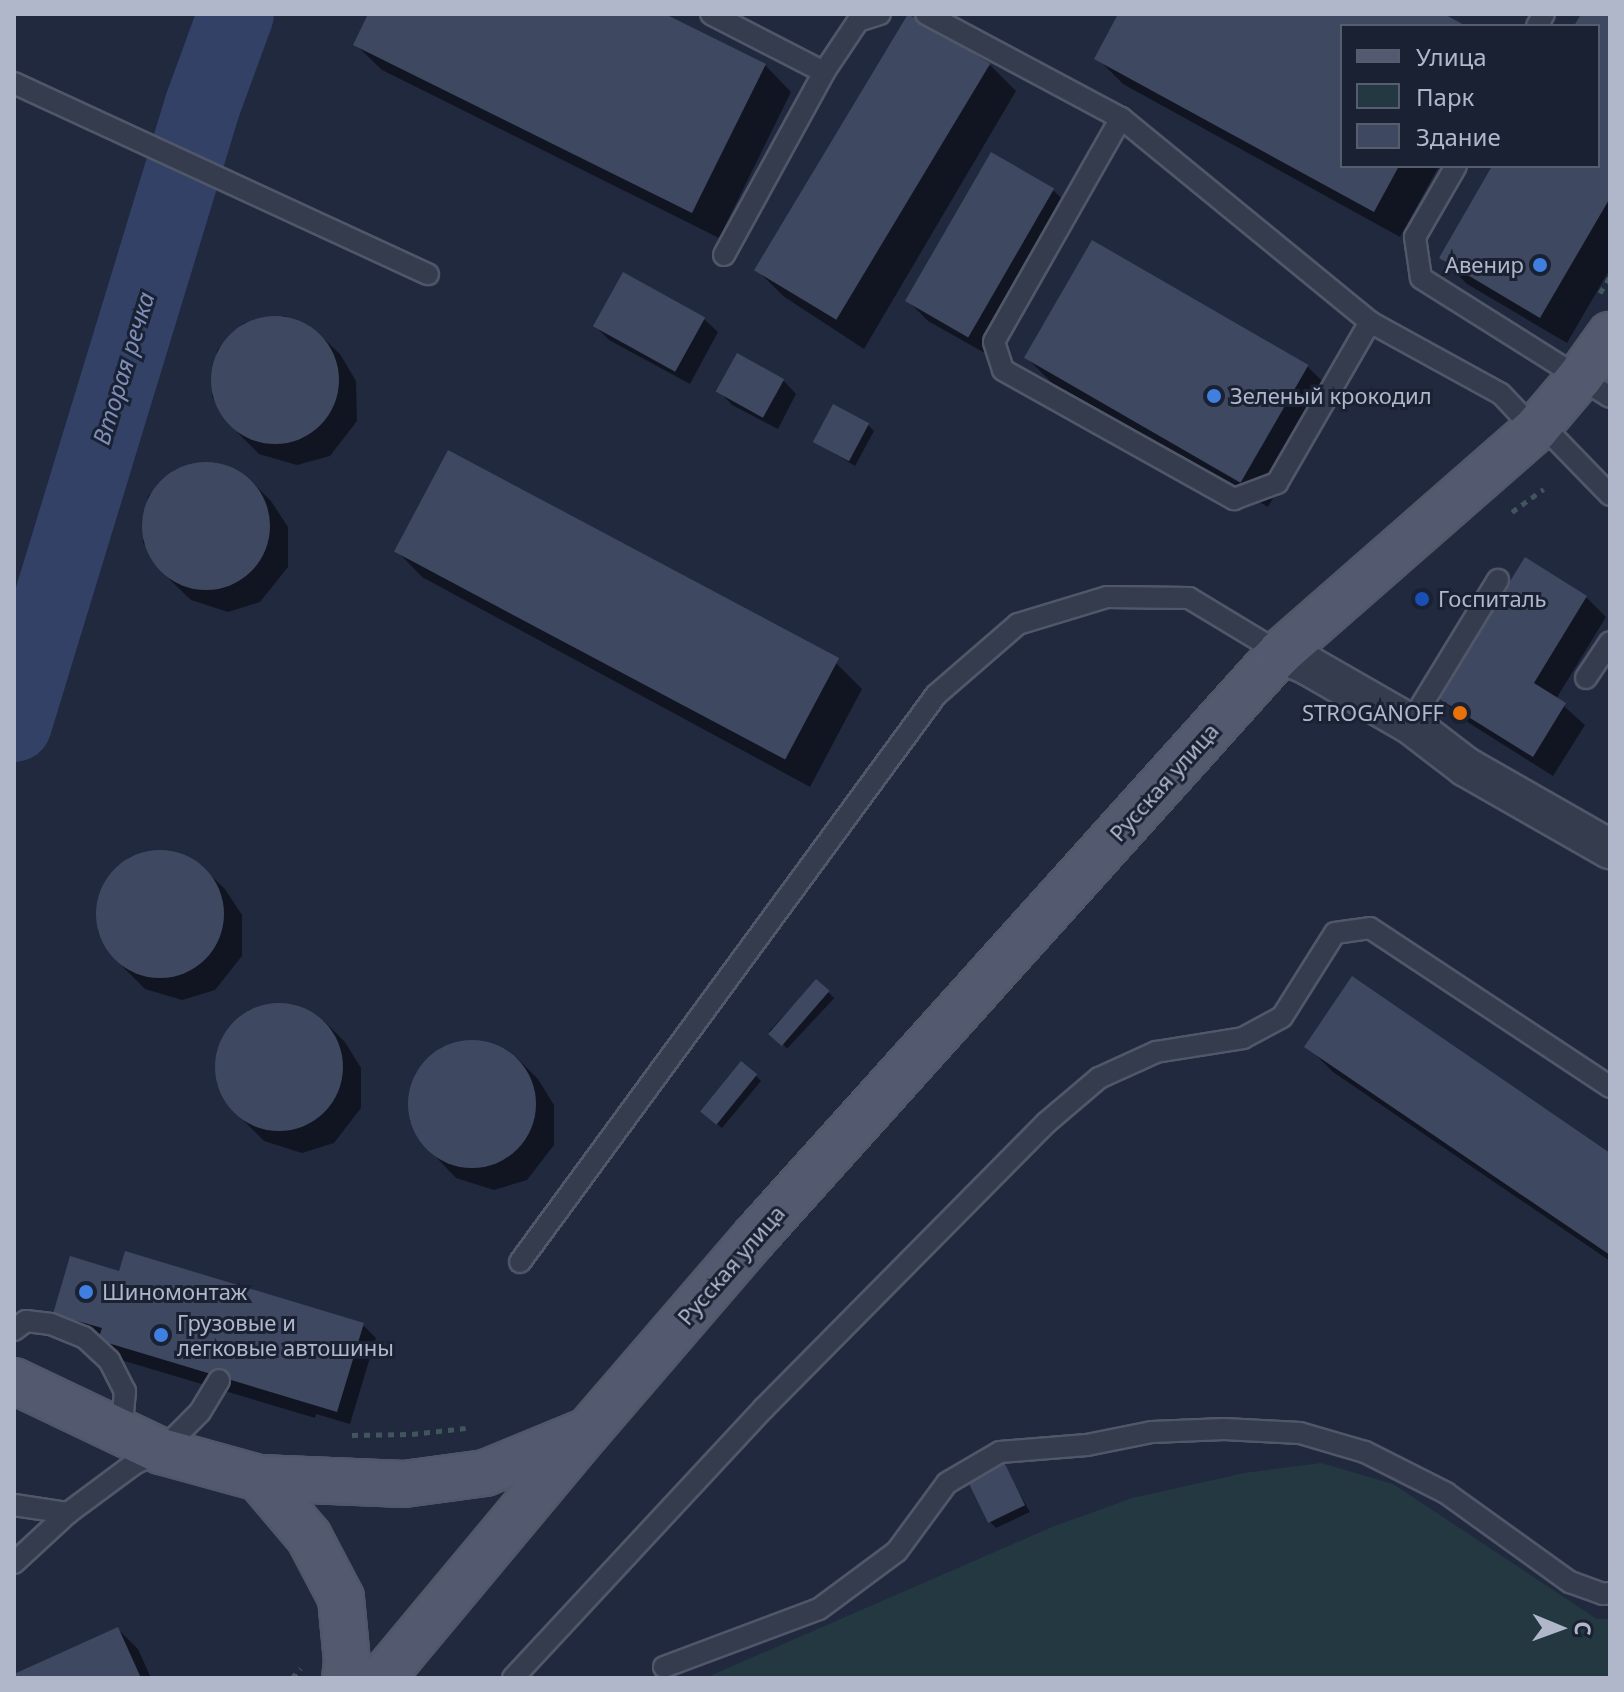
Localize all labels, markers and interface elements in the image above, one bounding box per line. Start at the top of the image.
legend [1340,24,1600,168]
text: Улица [1416,40,1487,73]
text: Парк [1416,80,1474,113]
text: Здание [1416,120,1501,153]
place label: Авенир [1445,252,1524,278]
marker: Авенир [1531,256,1549,274]
water label: Вторая речка [86,288,160,448]
place label: Зеленый крокодил [1230,383,1432,409]
marker: Зеленый крокодил [1205,387,1223,405]
place label: Госпиталь [1438,586,1547,612]
marker: Госпиталь [1413,590,1431,608]
place label: STROGANOFF [1302,700,1444,726]
marker: STROGANOFF [1451,704,1469,722]
street label: Русская улица [1104,718,1224,846]
street label: Русская улица [672,1200,790,1330]
place label: Шиномонтаж [102,1279,247,1305]
marker: Шиномонтаж [77,1283,95,1301]
place label: Грузовые и легковые автошины [177,1309,394,1360]
marker: Грузовые и легковые автошины [152,1326,170,1344]
north arrow [1520,1588,1600,1668]
text: С [1569,1621,1599,1636]

